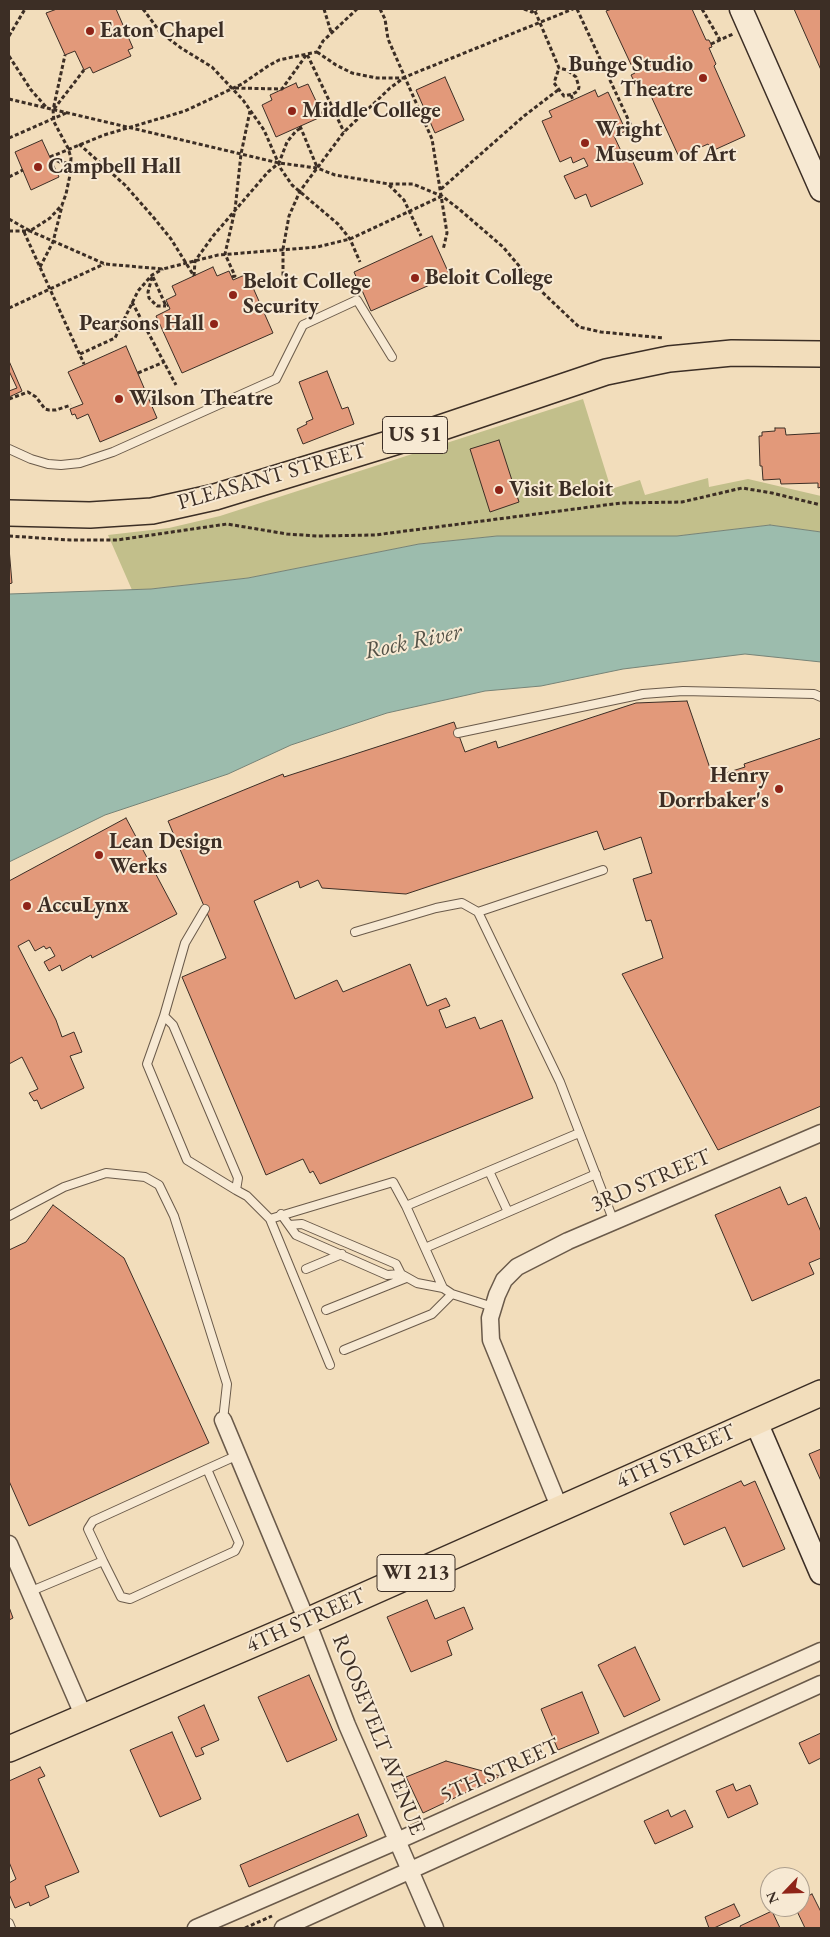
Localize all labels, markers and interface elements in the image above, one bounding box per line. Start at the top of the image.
place label: Eaton Chapel [100,18,224,44]
marker: Eaton Chapel [84,25,96,37]
place label: Bunge Studio Theatre [568,52,693,104]
marker: Bunge Studio Theatre [697,72,709,84]
place label: Middle College [302,98,441,124]
marker: Middle College [286,105,298,117]
place label: Wright Museum of Art [595,117,736,168]
marker: Wright Museum of Art [579,137,591,149]
place label: Campbell Hall [48,154,181,180]
marker: Campbell Hall [32,161,44,173]
place label: Beloit College [425,265,553,291]
place label: Beloit College Security [243,269,371,320]
marker: Beloit College [409,272,421,284]
marker: Beloit College Security [227,289,239,301]
place label: Pearsons Hall [79,311,204,337]
marker: Pearsons Hall [208,318,220,330]
place label: Wilson Theatre [129,386,273,412]
marker: Wilson Theatre [113,393,125,405]
road number: US 51 [382,416,448,454]
street label: PLEASANT STREET [175,437,369,517]
place label: Visit Beloit [509,477,613,503]
marker: Visit Beloit [493,484,505,496]
water label: Rock River [362,618,464,666]
place label: Henry Dorrbaker's [658,763,769,814]
marker: Henry Dorrbaker's [773,783,785,795]
place label: Lean Design Werks [109,829,223,880]
marker: Lean Design Werks [93,849,105,861]
place label: AccuLynx [37,893,129,919]
marker: AccuLynx [21,900,33,912]
street label: 3RD STREET [587,1144,715,1218]
street label: 4TH STREET [612,1419,740,1495]
road number: WI 213 [377,1555,455,1592]
street label: 4TH STREET [242,1583,370,1659]
street label: ROOSEVELT AVENUE [326,1631,430,1839]
street label: 5TH STREET [436,1733,564,1809]
north arrow [760,1867,810,1917]
text: N [762,1889,783,1907]

